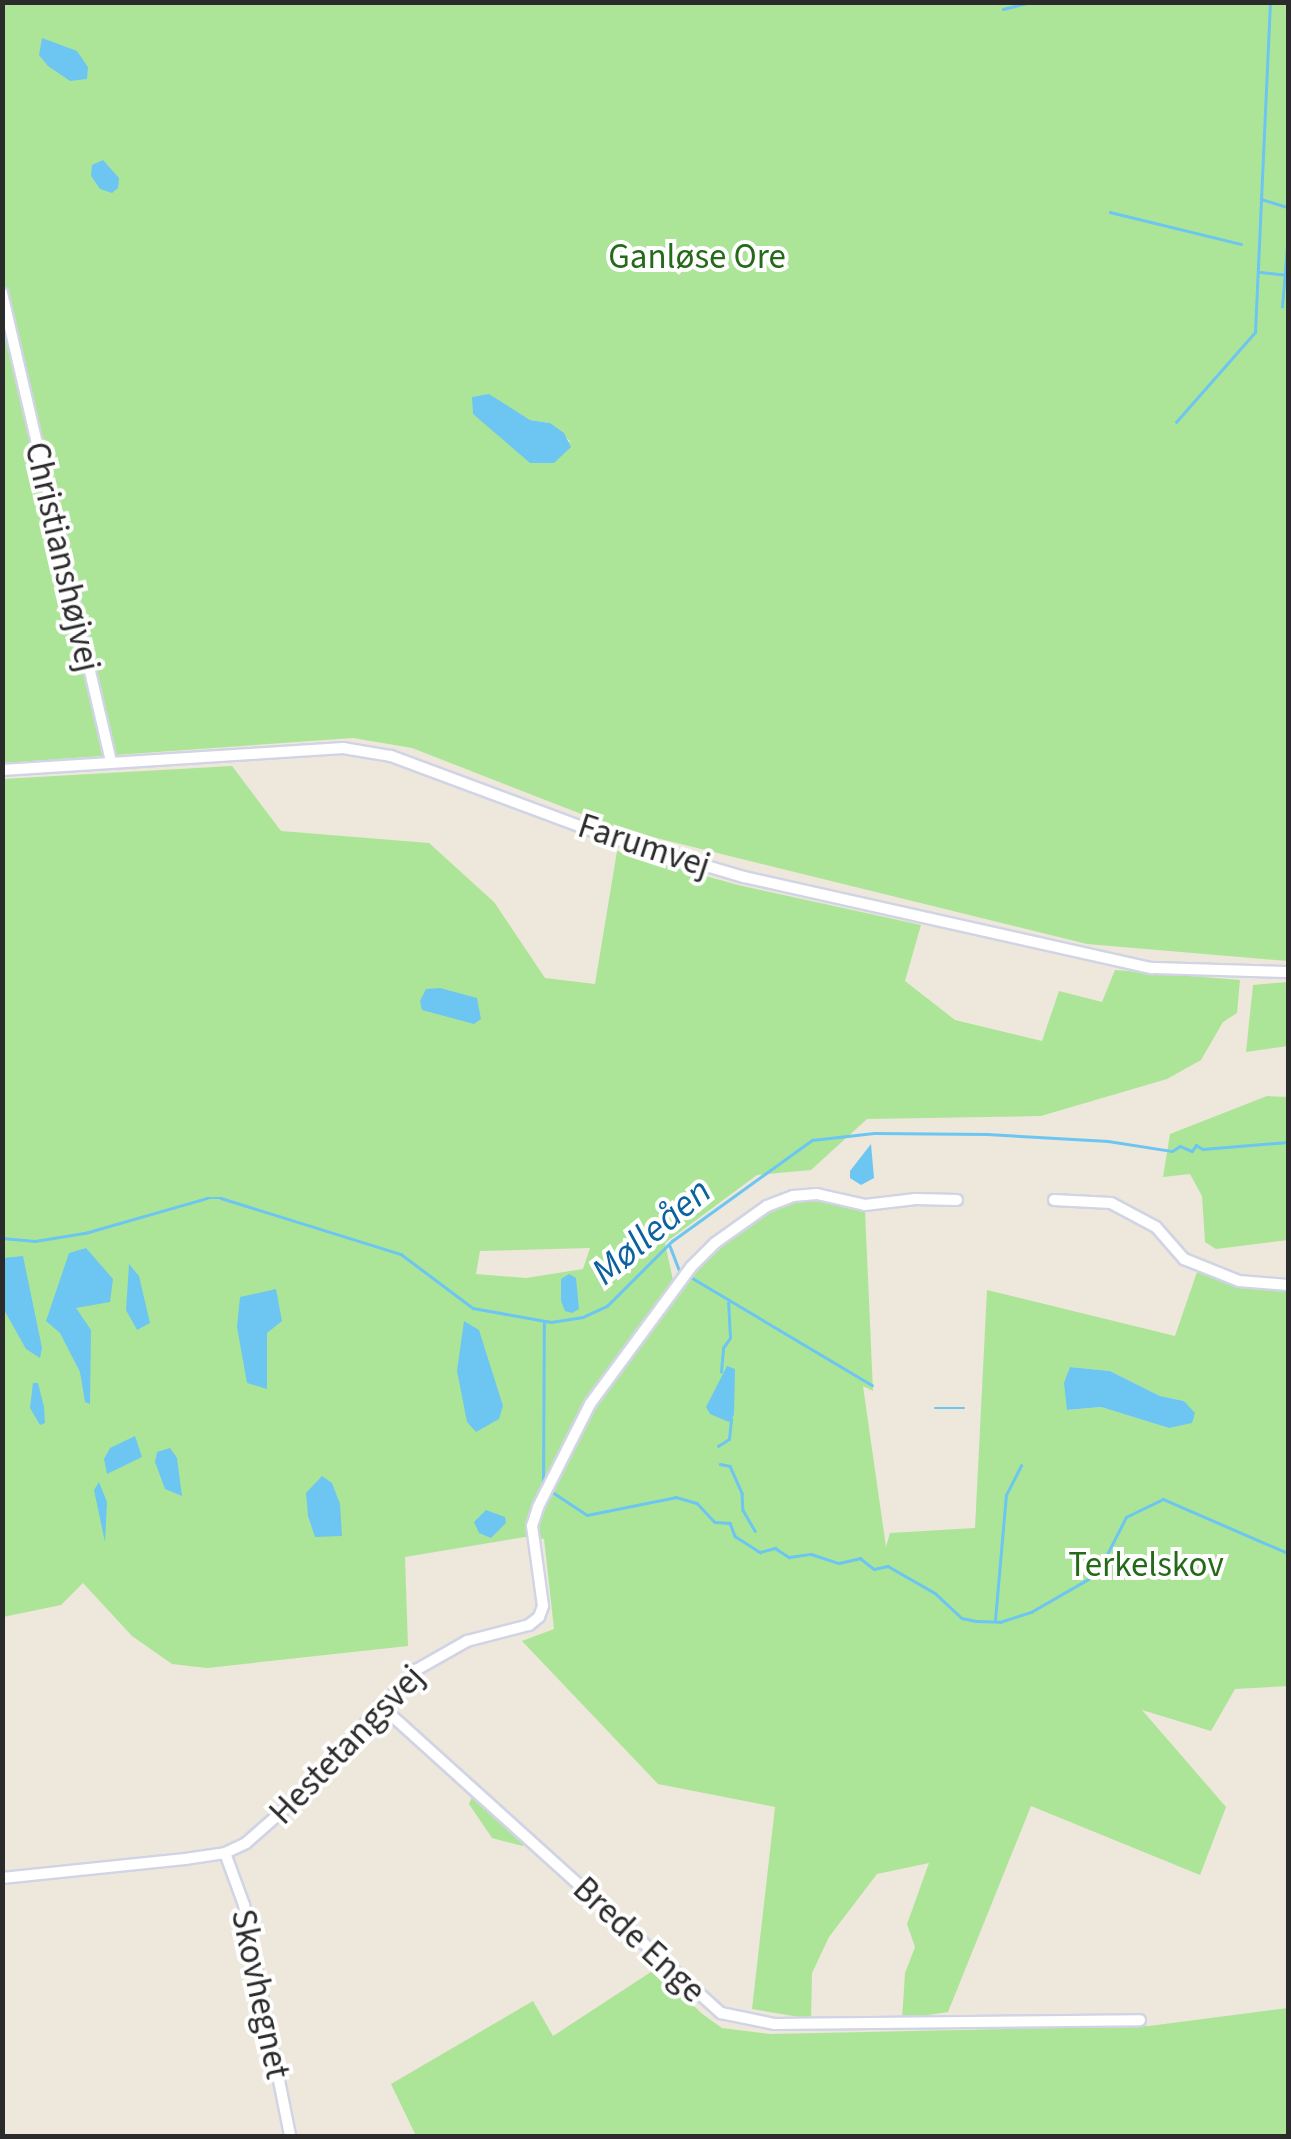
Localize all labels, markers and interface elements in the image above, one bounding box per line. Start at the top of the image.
park label: Ganløse Ore [608,236,786,278]
street label: Christianshøjvej [15,438,109,676]
street label: Farumvej [573,805,715,887]
water label: Mølleåen [583,1169,721,1295]
park label: Terkelskov [1068,1544,1224,1586]
street label: Hestetangsvej [261,1657,433,1833]
street label: Brede Enge [564,1868,714,2012]
street label: Skovhegnet [222,1905,298,2083]

